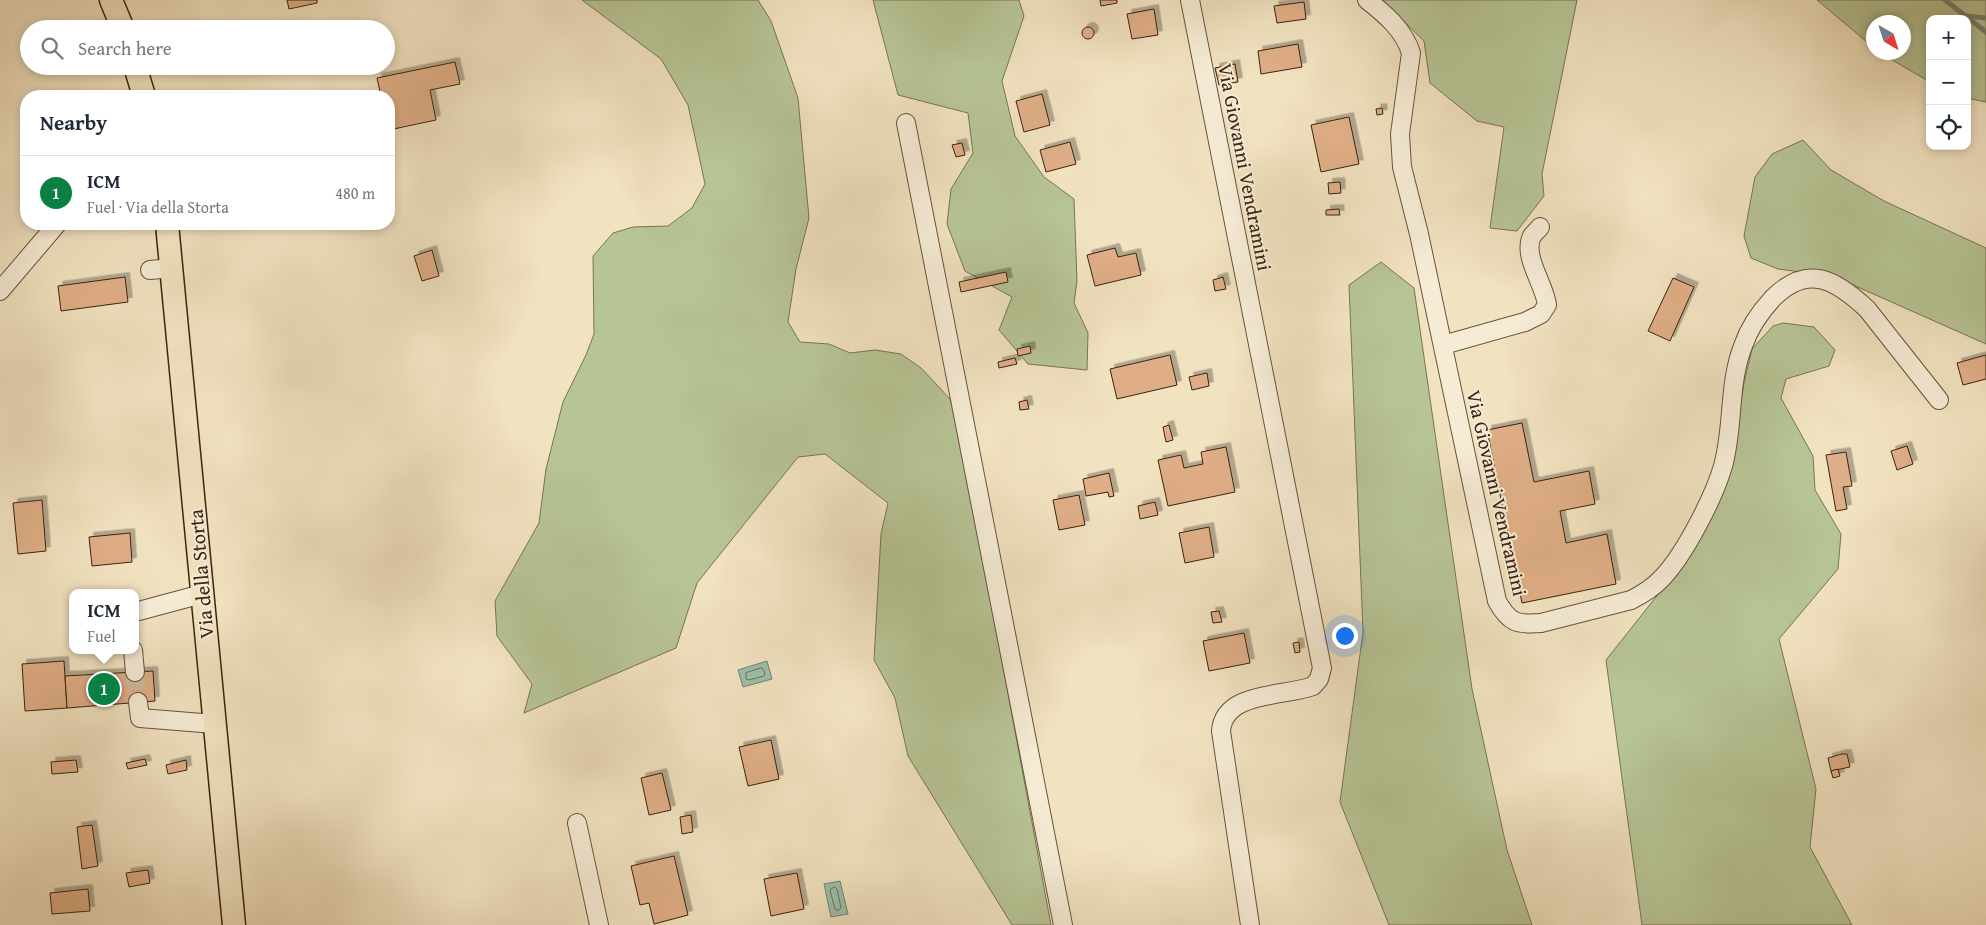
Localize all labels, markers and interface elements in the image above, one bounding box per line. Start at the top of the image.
north arrow [1866,15,1911,60]
map controls [1926,15,1971,150]
button: + [1926,15,1971,60]
search box [20,20,395,75]
icon: search [38,34,66,62]
text: Search here [78,34,172,62]
button: − [1926,60,1971,105]
street label: Via Giovanni Vendramini [1211,61,1280,273]
button: locate [1926,105,1971,150]
text: Nearby [40,107,107,138]
text: ICM [87,167,120,195]
text: 1 [52,181,60,205]
text: 480 m [335,181,375,205]
text: Fuel · Via della Storta [87,195,229,219]
street label: Via Giovanni Vendramini [1460,387,1535,599]
street label: Via della Storta [180,508,221,640]
popup [69,589,139,654]
text: ICM [87,596,121,624]
your location [1332,623,1358,649]
text: Fuel [87,624,116,648]
pin: 1 [88,670,120,708]

